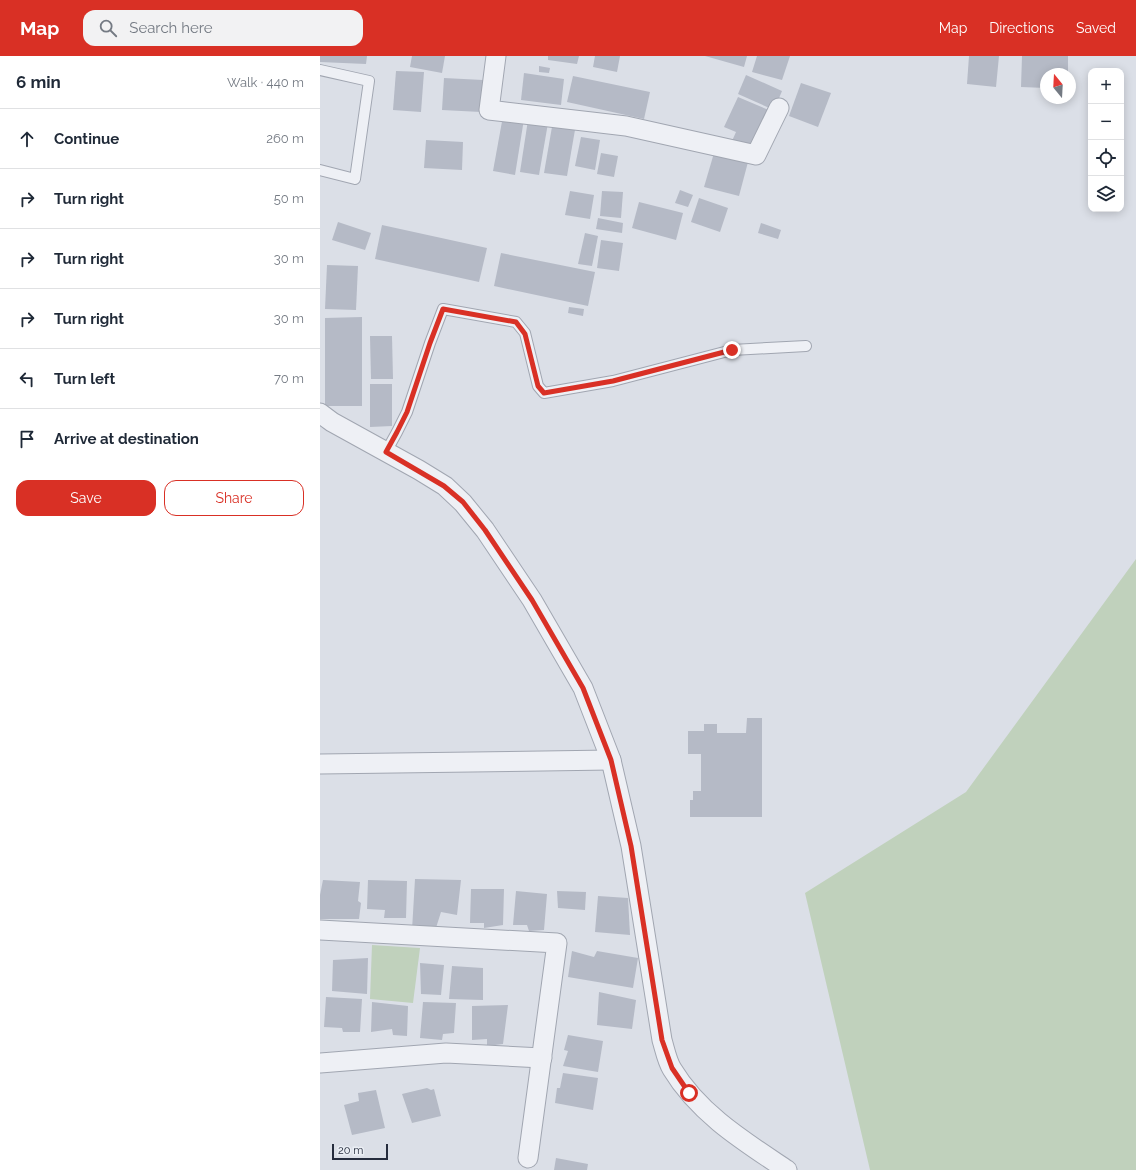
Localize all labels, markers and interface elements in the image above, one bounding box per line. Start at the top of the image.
search box [83,10,363,46]
text: Map [20,17,59,39]
icon: search [97,17,119,39]
text: Search here [129,19,213,37]
text: Map [939,20,967,36]
text: Directions [989,20,1054,36]
text: Saved [1076,20,1116,36]
north arrow [1040,68,1076,104]
map controls [1088,68,1124,212]
button: + [1088,68,1124,104]
text: 6 min [16,72,61,92]
text: Walk · 440 m [227,75,304,90]
button: − [1088,104,1124,140]
icon: ahead [16,128,38,150]
text: Continue [54,130,119,148]
text: 260 m [266,131,304,146]
button: locate [1088,140,1124,176]
button: layers [1088,176,1124,212]
icon: right [16,188,38,210]
text: Turn right [54,190,124,208]
text: 50 m [274,191,304,206]
icon: right [16,248,38,270]
text: Turn right [54,250,124,268]
text: 30 m [274,251,304,266]
icon: right [16,308,38,330]
text: Turn right [54,310,124,328]
text: 30 m [274,311,304,326]
route end [723,341,741,359]
icon: left [16,368,38,390]
text: Turn left [54,370,115,388]
text: 70 m [274,371,304,386]
icon: arrive [16,428,38,450]
text: Arrive at destination [54,430,199,448]
button: Save [16,480,156,516]
button: Share [164,480,304,516]
route start [680,1084,698,1102]
scale bar [332,1142,388,1161]
text: 20 m [338,1144,363,1157]

